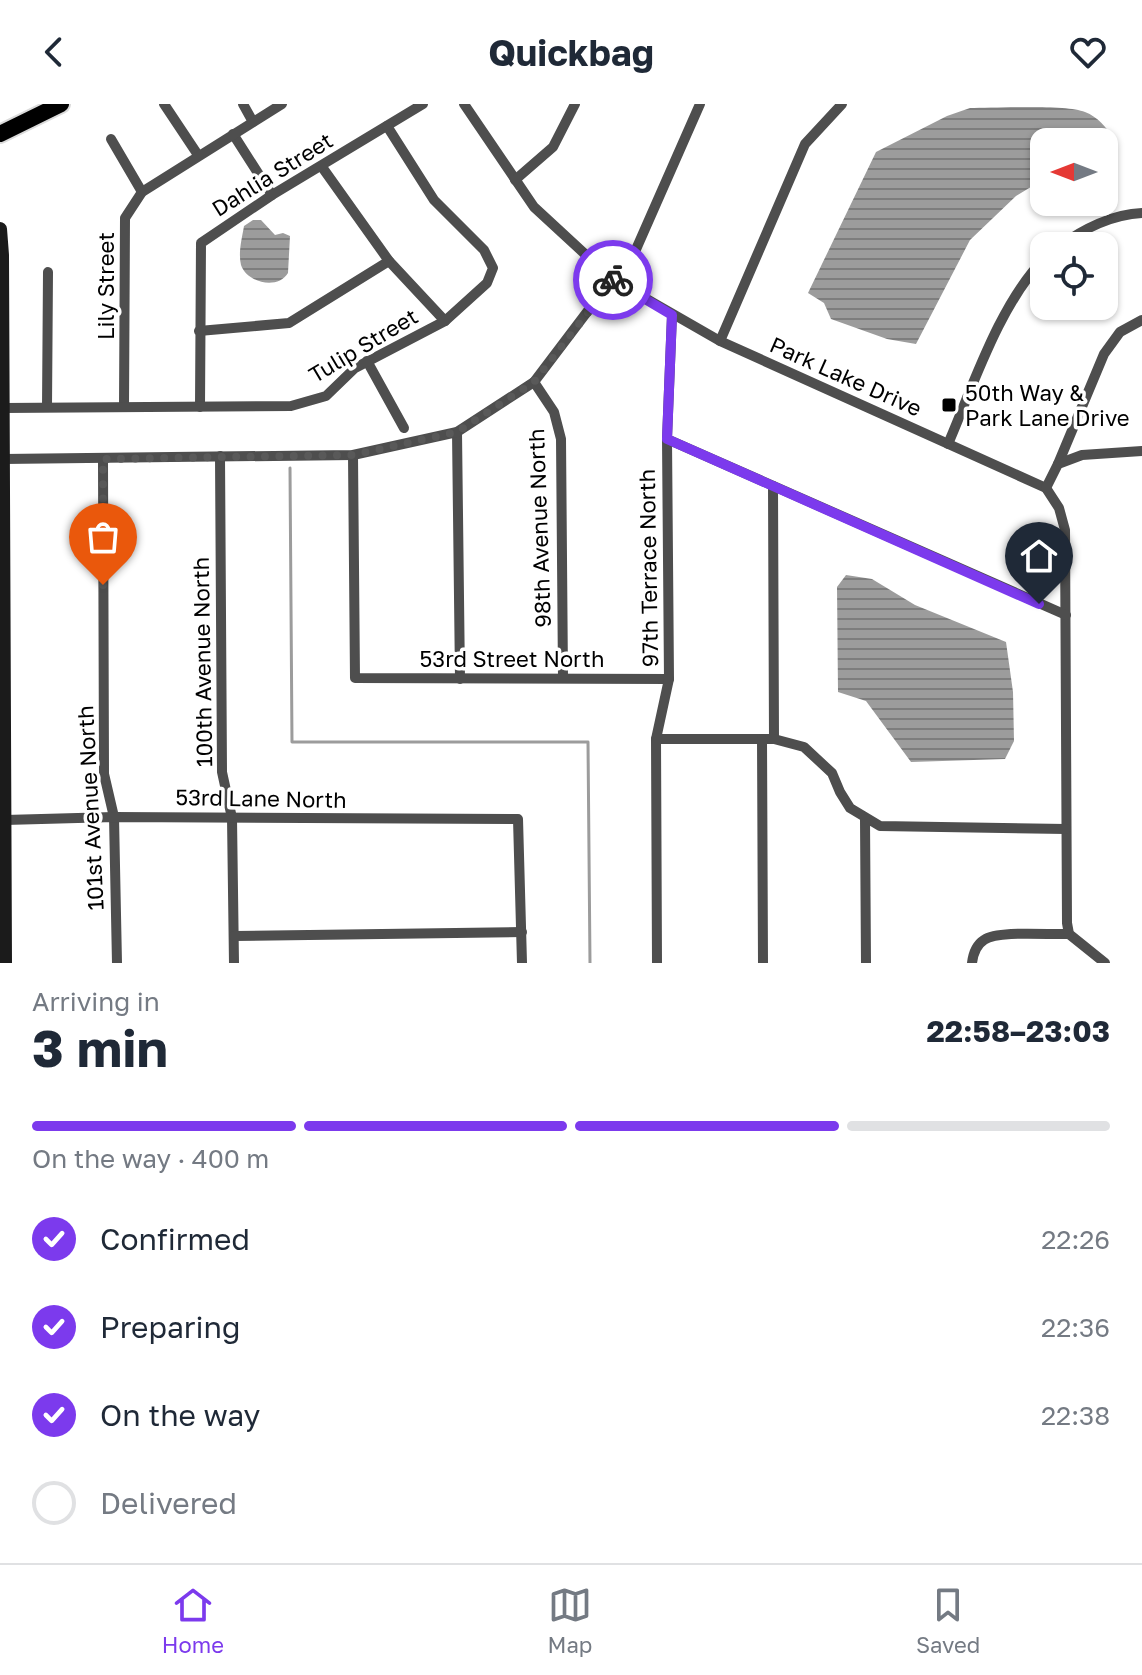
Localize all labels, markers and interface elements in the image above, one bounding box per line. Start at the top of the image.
icon: back [32,30,76,74]
icon: heart [1066,30,1110,74]
text: Quickbag [488,31,654,74]
street label: Dahlia Street [207,126,337,222]
north arrow [1030,128,1118,216]
map controls [1030,128,1118,320]
street label: Lily Street [92,232,119,340]
button: locate [1030,232,1118,320]
courier [573,240,653,320]
icon: bike [591,258,635,302]
street label: Tulip Street [304,302,422,388]
street label: Park Lake Drive [766,330,926,422]
place label: 50th Way & Park Lane Drive [965,379,1130,431]
marker: 50th Way & Park Lane Drive [940,396,958,414]
street label: 98th Avenue North [522,428,556,628]
street label: 97th Terrace North [633,469,663,667]
pin [69,503,137,585]
icon: bag [81,515,125,559]
pin [1005,522,1073,604]
icon: home [1017,534,1061,578]
street label: 100th Avenue North [187,557,217,767]
street label: 53rd Street North [420,645,604,672]
street label: 101st Avenue North [71,705,109,911]
street label: 53rd Lane North [175,783,347,813]
text: Arriving in [32,986,160,1017]
text: 22:58–23:03 [926,1013,1110,1049]
text: 3 min [32,1016,168,1078]
text: On the way · 400 m [32,1143,269,1174]
icon: check [32,1217,76,1261]
text: Confirmed [100,1221,250,1257]
text: 22:26 [1041,1224,1110,1255]
icon: check [32,1305,76,1349]
text: Preparing [100,1309,241,1345]
text: 22:36 [1041,1312,1110,1343]
icon: check [32,1393,76,1437]
text: On the way [100,1397,260,1433]
text: 22:38 [1041,1400,1110,1431]
text: Delivered [100,1485,237,1521]
tab: Home [162,1583,224,1658]
tab: Map [548,1583,592,1658]
tab: Saved [916,1583,980,1658]

